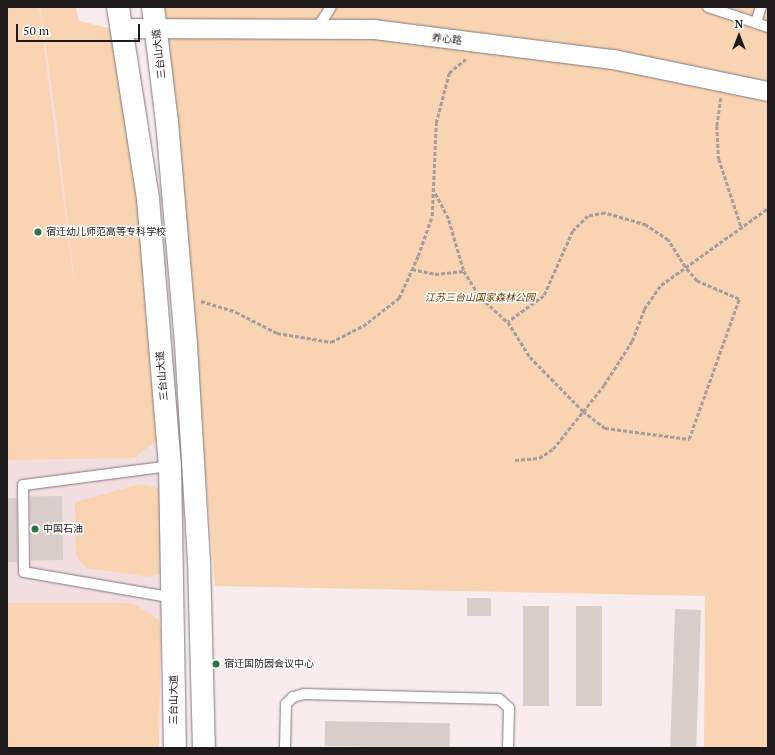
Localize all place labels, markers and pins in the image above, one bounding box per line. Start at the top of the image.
place label: 宿迁幼儿师范高等专科学校 [46,226,166,238]
marker: 宿迁幼儿师范高等专科学校 [33,227,43,237]
place label: 中国石油 [43,523,83,535]
marker: 中国石油 [30,524,40,534]
place label: 宿迁国防园会议中心 [224,658,314,670]
marker: 宿迁国防园会议中心 [211,659,221,669]

